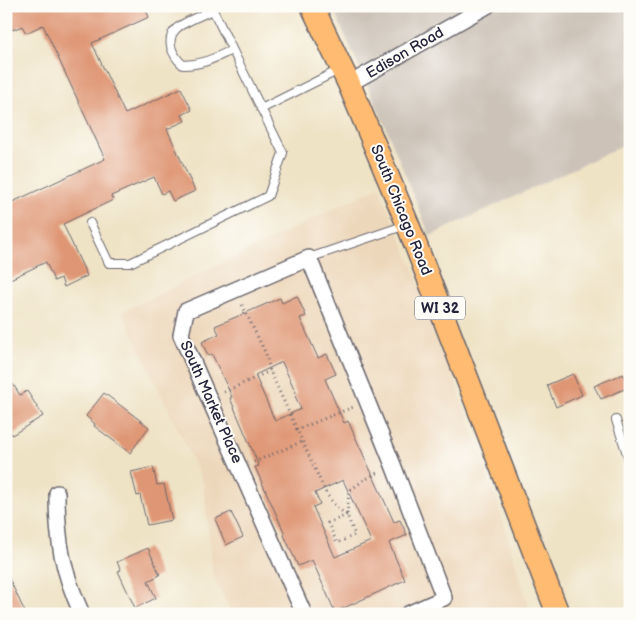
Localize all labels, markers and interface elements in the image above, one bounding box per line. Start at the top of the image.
street label: Edison Road [363,23,447,83]
street label: South Chicago Road [366,142,436,278]
road number: WI 32 [415,296,465,320]
street label: South Market Place [175,338,247,466]

